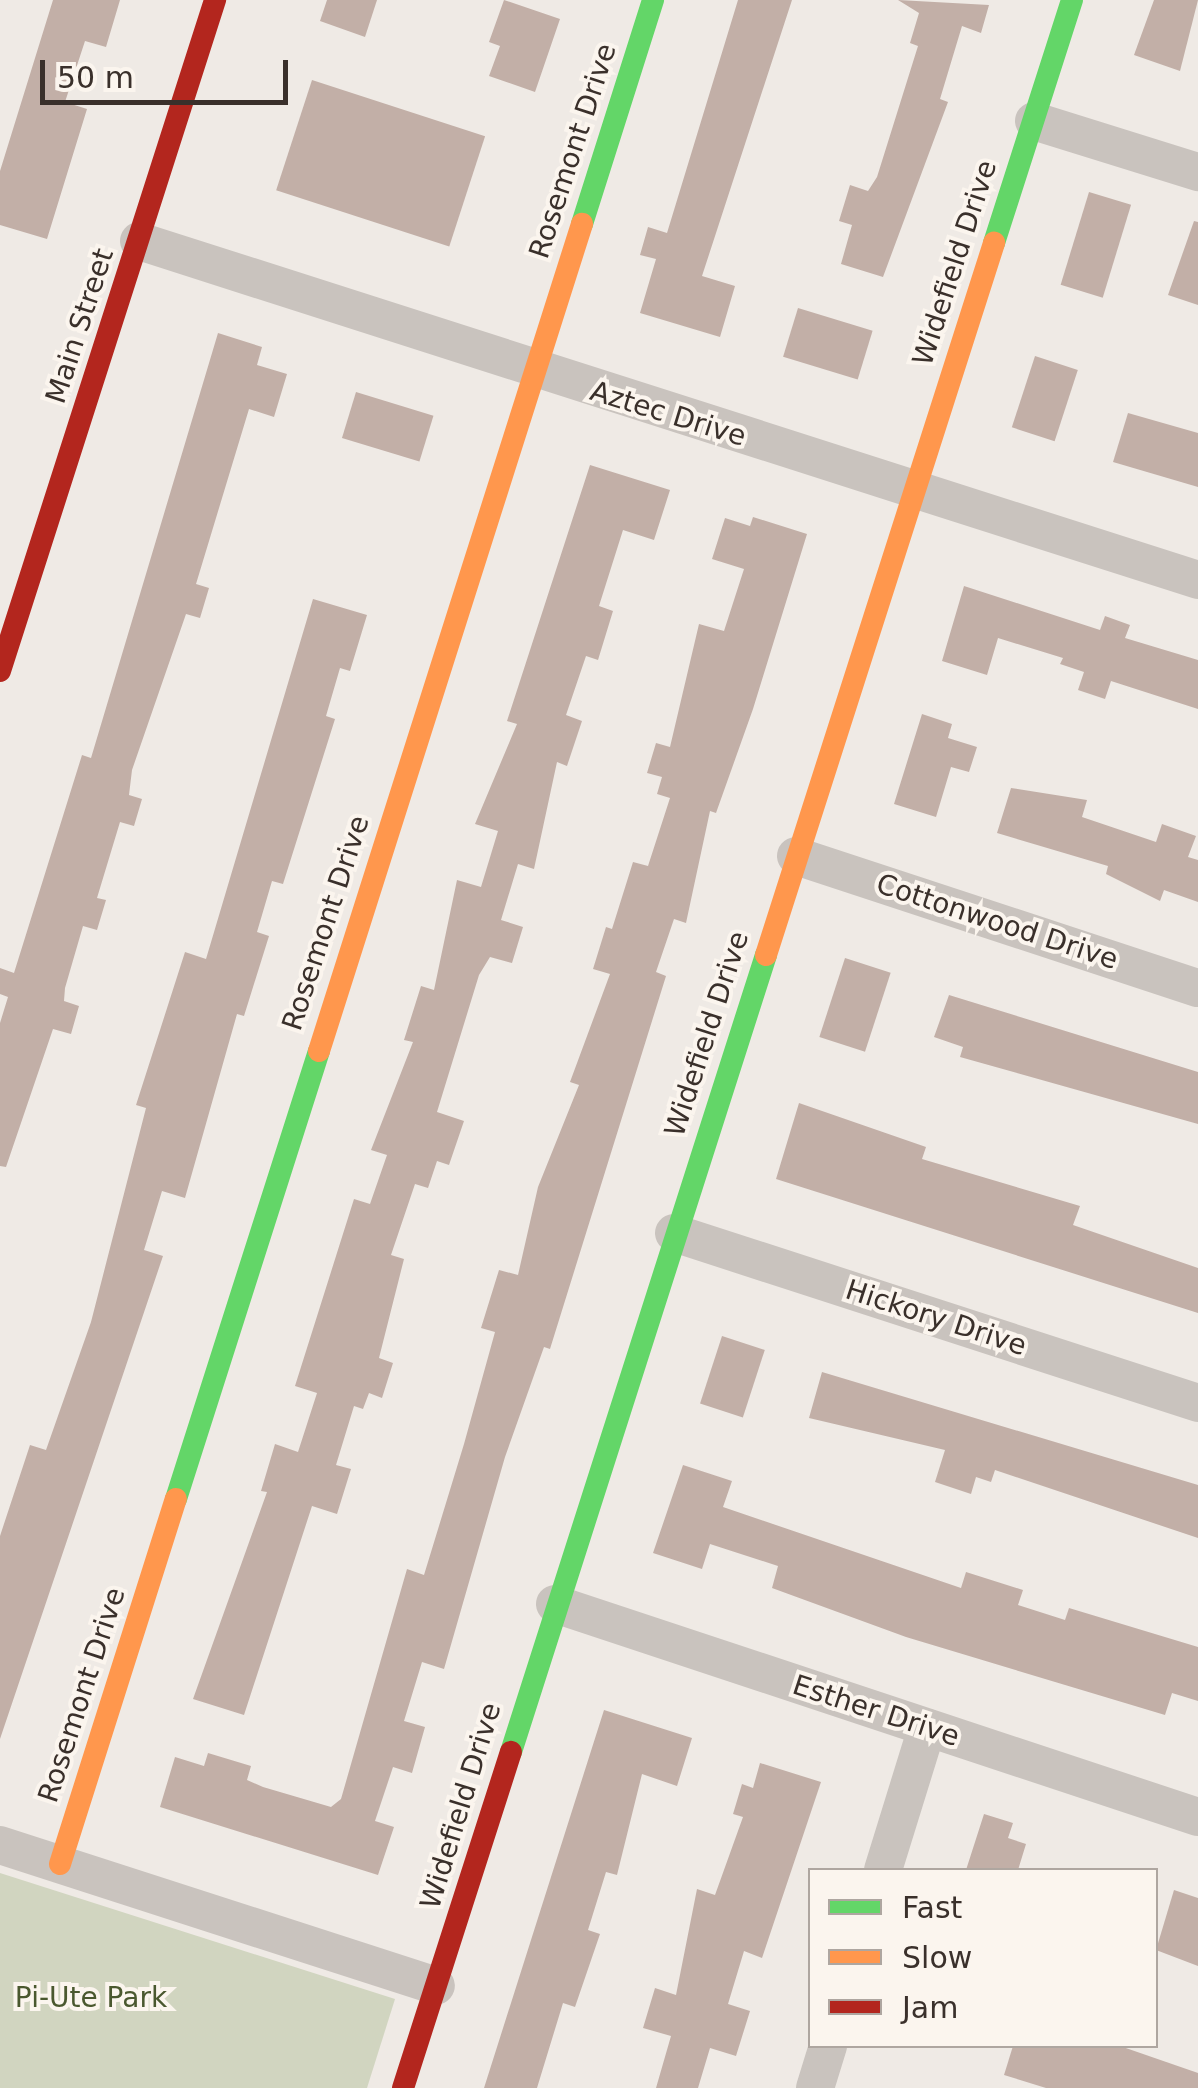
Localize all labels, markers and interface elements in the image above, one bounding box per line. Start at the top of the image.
street label: Rosemont Drive [522,39,624,263]
scale bar [45,40,292,102]
text: 50 m [57,60,134,95]
street label: Widefield Drive [906,156,1004,370]
street label: Main Street [39,244,121,408]
street label: Aztec Drive [586,374,750,454]
street label: Rosemont Drive [275,811,377,1035]
street label: Cottonwood Drive [872,867,1122,977]
street label: Widefield Drive [658,927,756,1141]
street label: Hickory Drive [841,1273,1031,1363]
street label: Rosemont Drive [31,1583,133,1807]
street label: Esther Drive [788,1668,964,1754]
street label: Widefield Drive [414,1699,508,1913]
legend [808,1868,1158,2048]
text: Fast [902,1890,962,1925]
text: Slow [902,1940,972,1975]
park label: Pi-Ute Park [15,1981,167,2015]
text: Jam [902,1990,958,2025]

